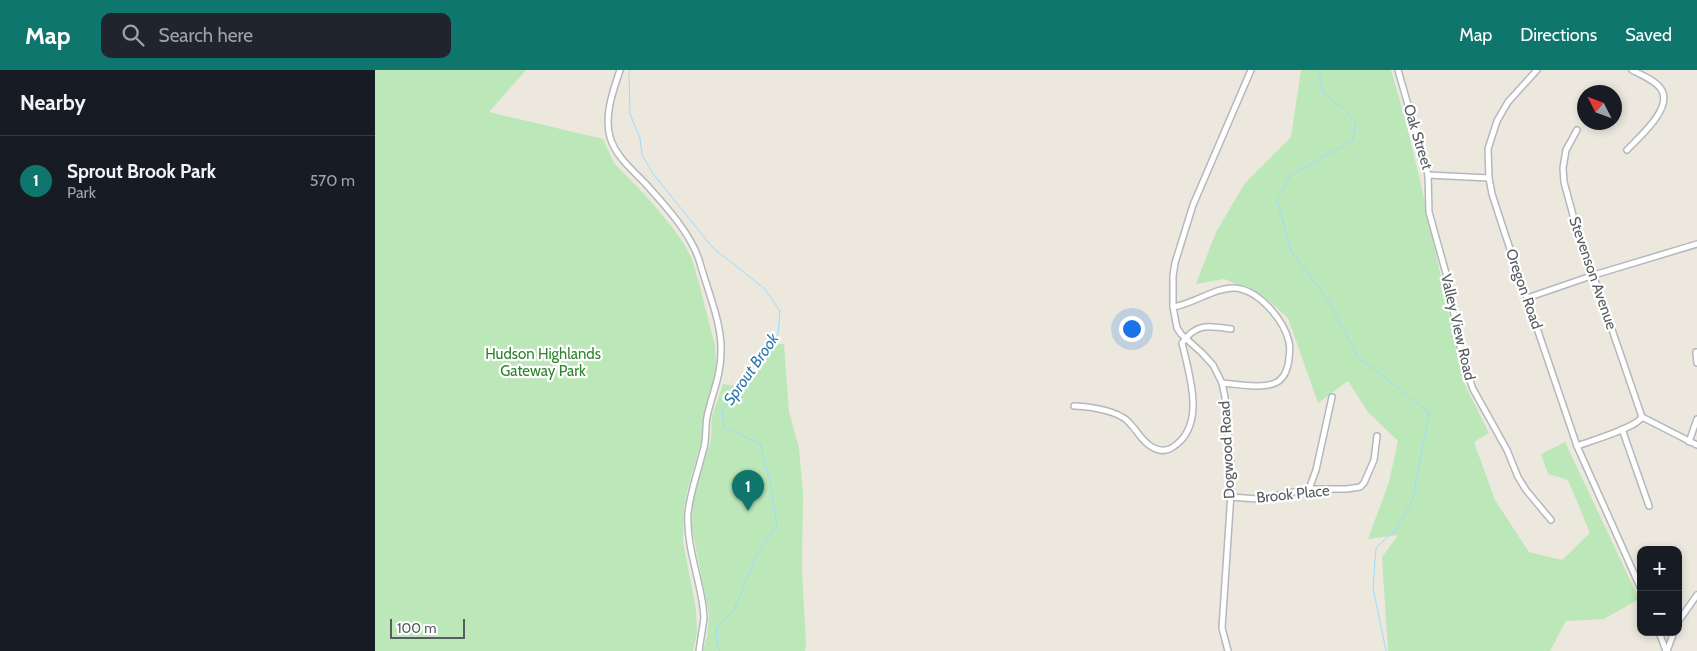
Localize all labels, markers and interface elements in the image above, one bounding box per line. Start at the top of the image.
search box [101,13,451,58]
text: Map [25,21,71,50]
icon: search [119,21,147,49]
text: Search here [159,24,253,47]
text: Map [1459,24,1492,46]
text: Directions [1520,24,1597,46]
text: Saved [1625,24,1672,46]
north arrow [1577,85,1622,130]
text: Nearby [20,90,86,115]
street label: Oak Street [1400,102,1436,172]
text: Sprout Brook Park [67,160,216,183]
text: 1 [33,171,39,190]
text: 570 m [310,171,355,190]
text: Park [67,183,96,202]
street label: Stevenson Avenue [1565,214,1621,332]
street label: Oregon Road [1502,247,1546,331]
street label: Valley View Road [1437,272,1479,382]
your location [1119,316,1145,342]
water label: Sprout Brook [719,329,783,408]
park label: Hudson Highlands Gateway Park [485,345,601,380]
street label: Dogwood Road [1215,401,1239,499]
pin: 1 [732,470,764,511]
street label: Brook Place [1255,481,1331,507]
map controls [1637,546,1682,636]
button: + [1637,546,1682,591]
button: − [1637,591,1682,636]
scale bar [390,616,465,639]
text: 100 m [397,619,437,637]

